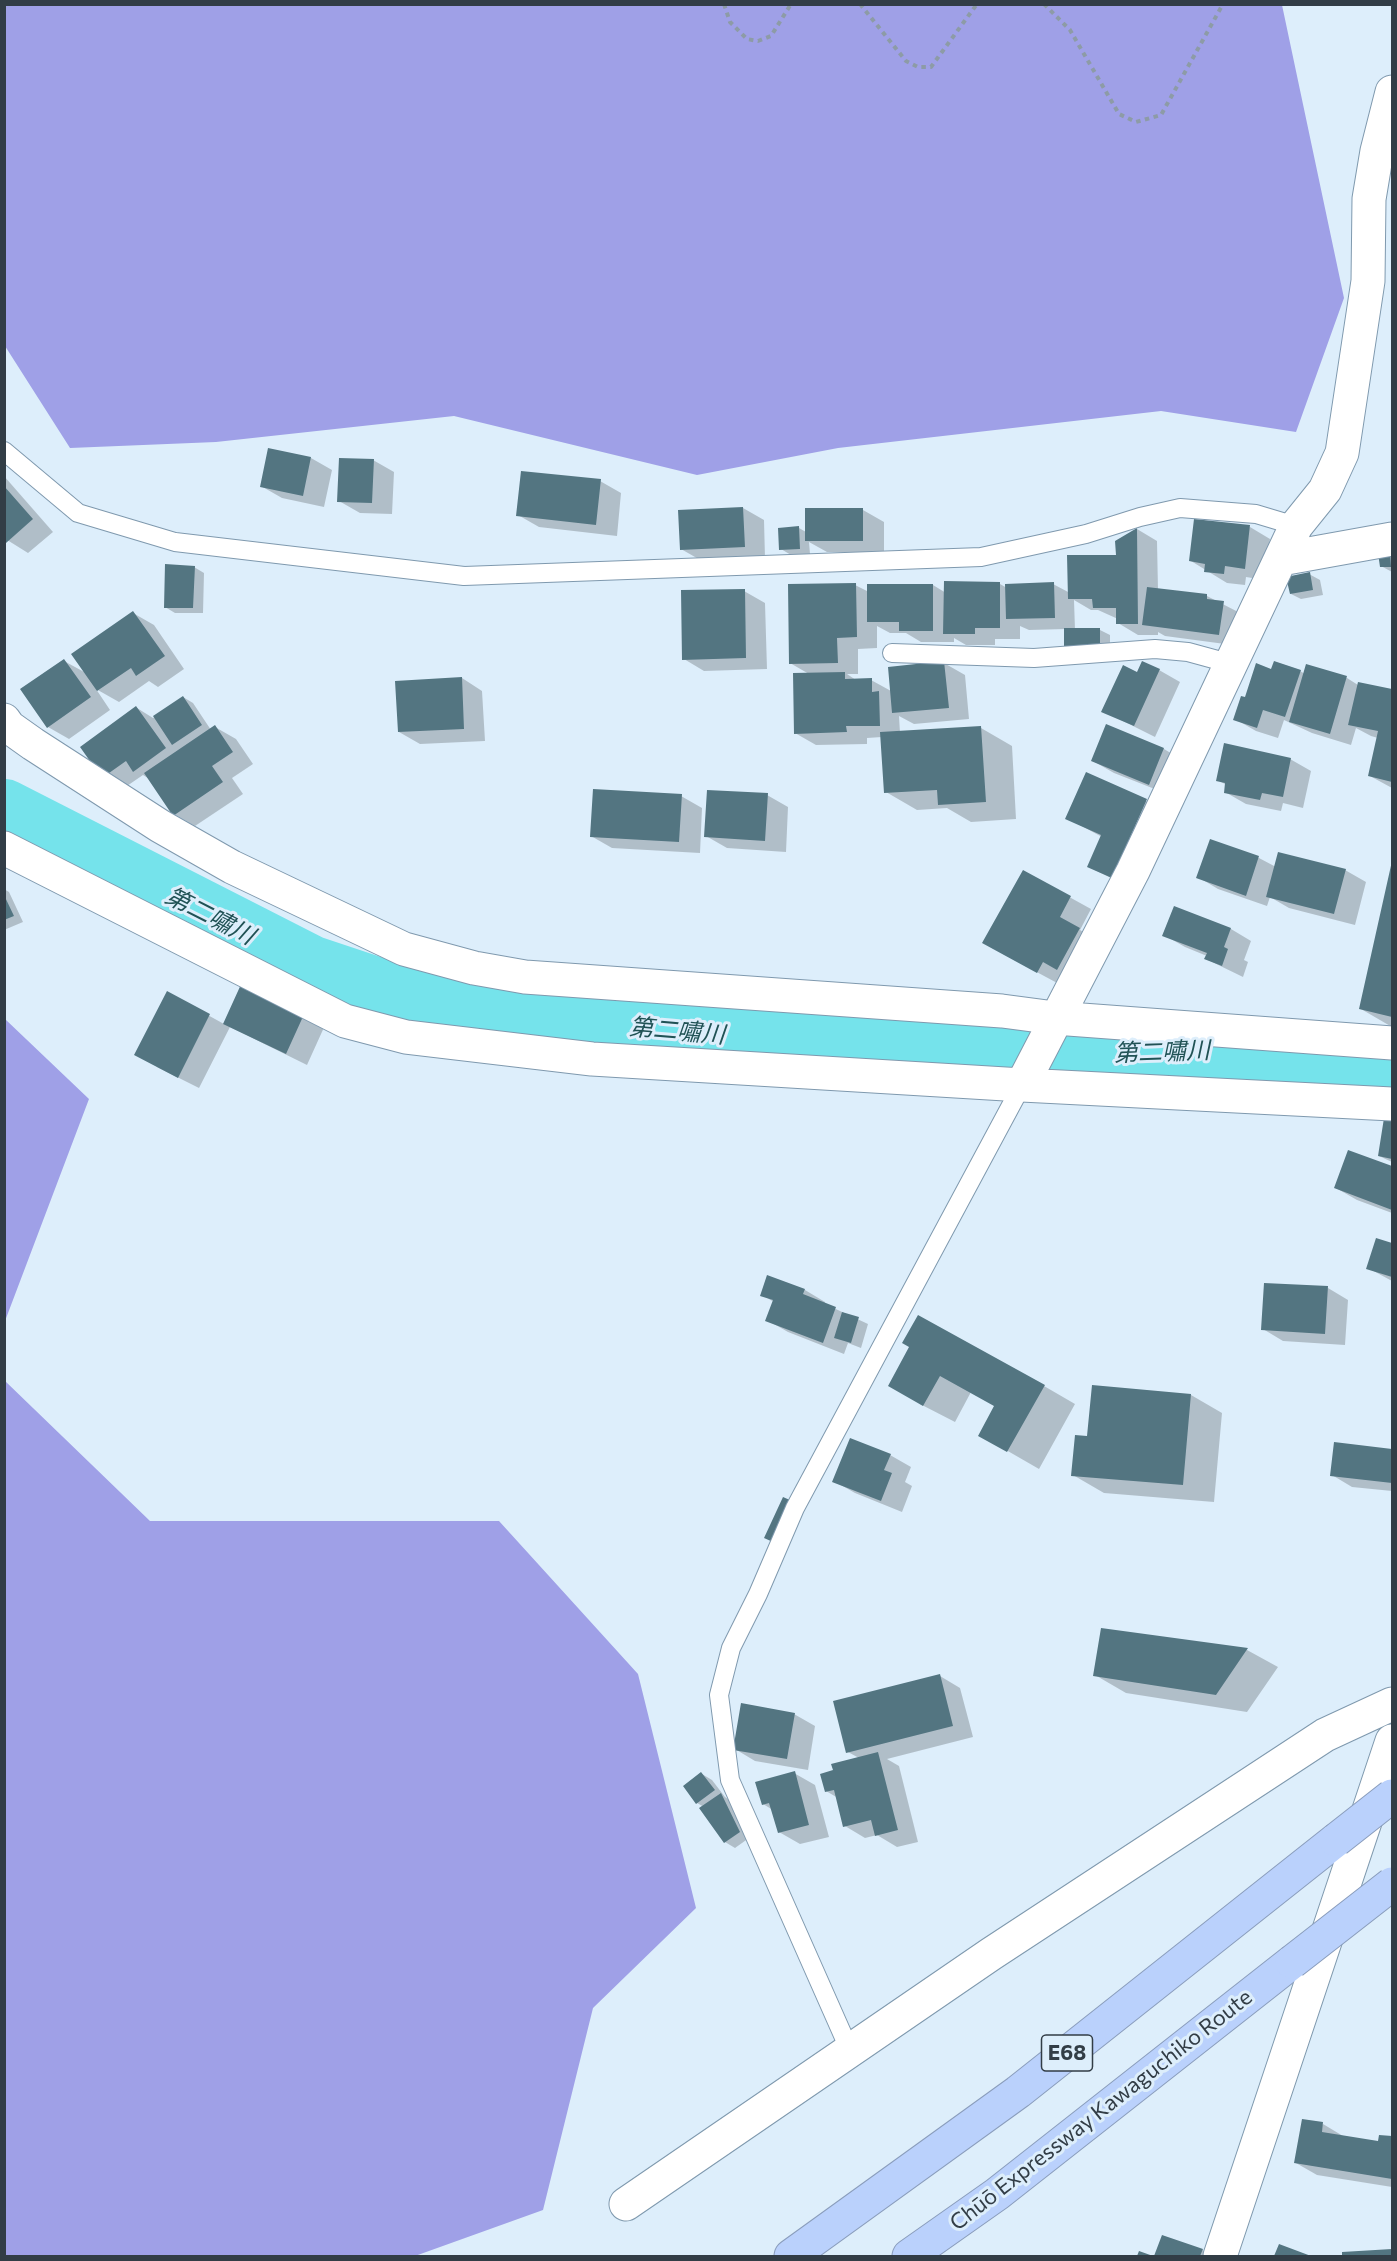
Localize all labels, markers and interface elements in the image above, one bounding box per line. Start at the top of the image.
water label: 第二嘯川 [161,881,259,951]
water label: 第二嘯川 [628,1012,726,1050]
water label: 第二嘯川 [1114,1036,1210,1068]
street label: Chūō Expressway Kawaguchiko Route [945,1984,1257,2236]
road number: E68 [1042,2035,1092,2071]

